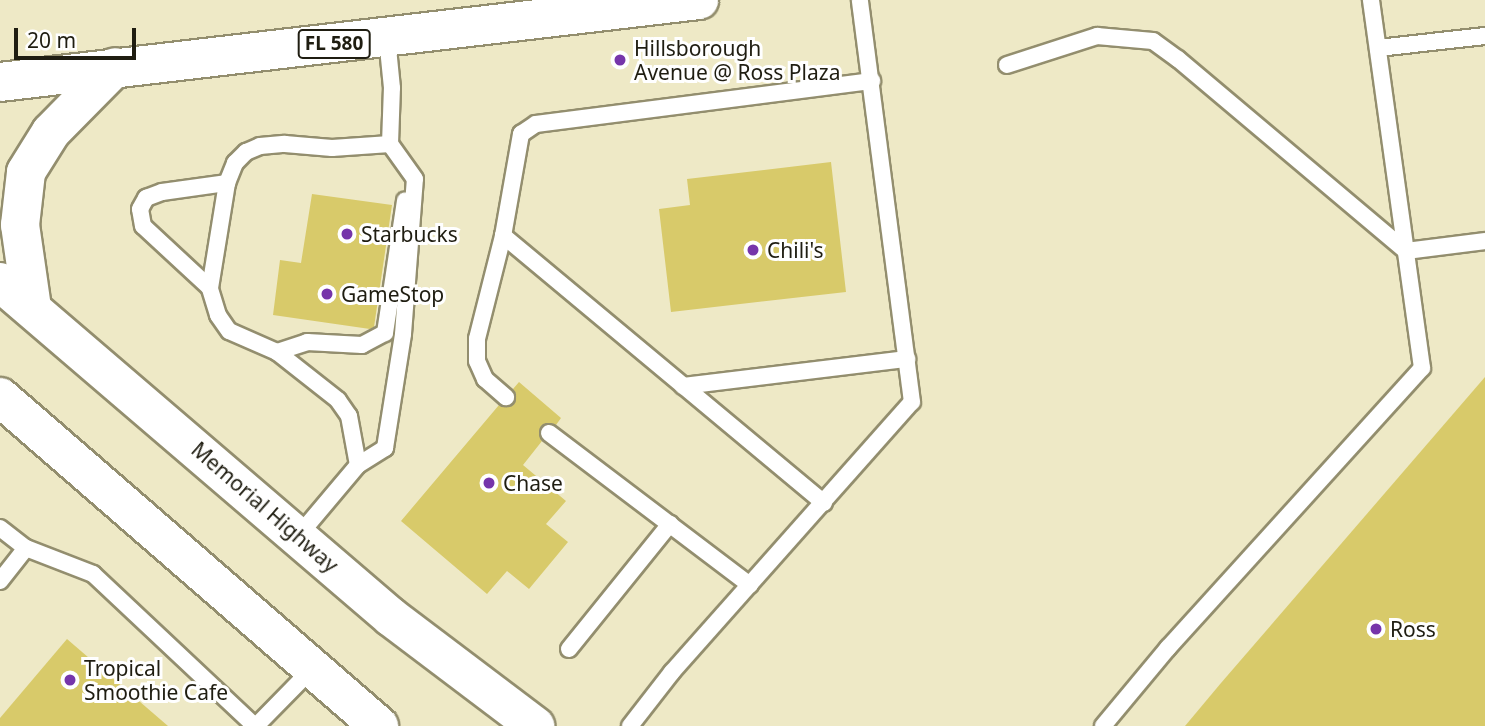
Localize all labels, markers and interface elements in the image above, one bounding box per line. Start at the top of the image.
scale bar [18,14,140,58]
text: 20 m [27,26,76,54]
road number: FL 580 [297,28,371,60]
place label: Hillsborough Avenue @ Ross Plaza [634,35,840,85]
marker: Hillsborough Avenue @ Ross Plaza [612,52,628,68]
place label: Starbucks [361,221,458,247]
marker: Starbucks [339,226,355,242]
place label: Chili's [767,237,824,263]
marker: Chili's [745,242,761,258]
place label: GameStop [341,281,444,307]
marker: GameStop [319,286,335,302]
street label: Memorial Highway [187,437,343,577]
place label: Chase [503,470,563,496]
marker: Chase [481,475,497,491]
place label: Ross [1390,616,1436,642]
marker: Ross [1368,621,1384,637]
place label: Tropical Smoothie Cafe [84,655,228,705]
marker: Tropical Smoothie Cafe [62,672,78,688]

